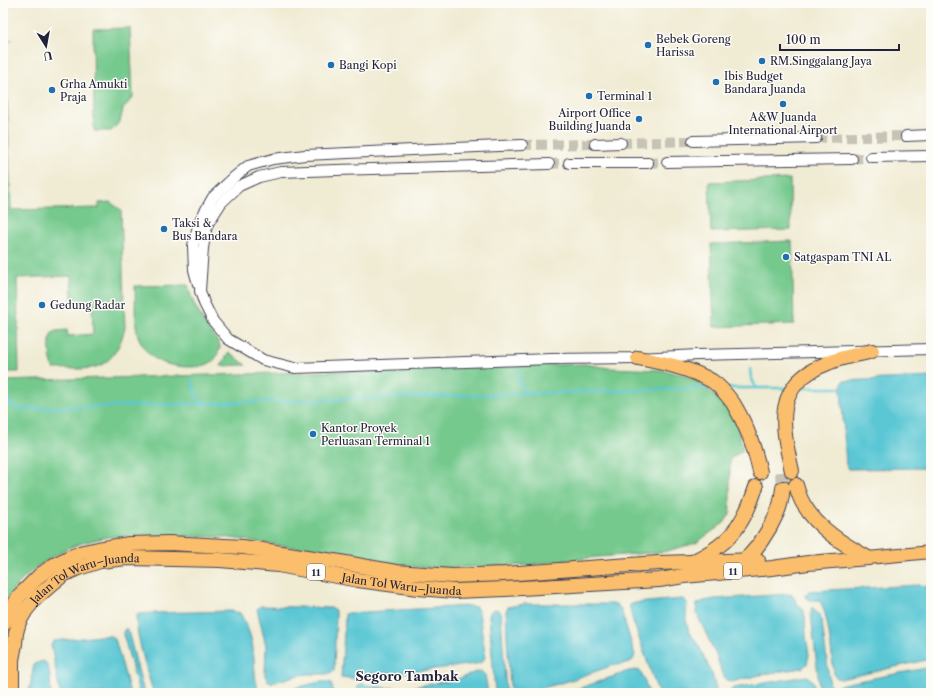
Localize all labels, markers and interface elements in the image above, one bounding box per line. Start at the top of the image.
north arrow [26,26,66,66]
scale bar [780,26,899,52]
place label: Bebek Goreng Harissa [656,32,731,59]
text: 100 m [786,32,821,47]
marker: Bebek Goreng Harissa [643,40,653,50]
text: U [42,48,54,64]
place label: RM.Singgalang Jaya [770,54,872,68]
marker: RM.Singgalang Jaya [757,56,767,66]
place label: Bangi Kopi [339,58,397,72]
marker: Bangi Kopi [326,60,336,70]
place label: Ibis Budget Bandara Juanda [724,69,806,96]
place label: Grha Amukti Praja [60,77,128,104]
marker: Ibis Budget Bandara Juanda [711,77,721,87]
marker: Grha Amukti Praja [47,85,57,95]
place label: Terminal 1 [597,89,652,103]
marker: Terminal 1 [584,91,594,101]
marker: A&W Juanda International Airport [778,99,788,109]
place label: Airport Office Building Juanda [548,106,631,133]
place label: A&W Juanda International Airport [729,110,838,137]
marker: Airport Office Building Juanda [634,114,644,124]
place label: Taksi & Bus Bandara [172,216,238,243]
marker: Taksi & Bus Bandara [159,224,169,234]
place label: Satgaspam TNI AL [794,250,892,264]
marker: Satgaspam TNI AL [781,252,791,262]
place label: Gedung Radar [50,298,125,312]
marker: Gedung Radar [37,300,47,310]
place label: Kantor Proyek Perluasan Terminal 1 [321,421,430,448]
marker: Kantor Proyek Perluasan Terminal 1 [308,429,318,439]
street label: Jalan Tol Waru–Juanda [26,551,140,608]
road number: 11 [724,563,742,579]
road number: 11 [307,564,325,580]
street label: Jalan Tol Waru–Juanda [339,570,462,598]
district label: Segoro Tambak [355,668,459,684]

